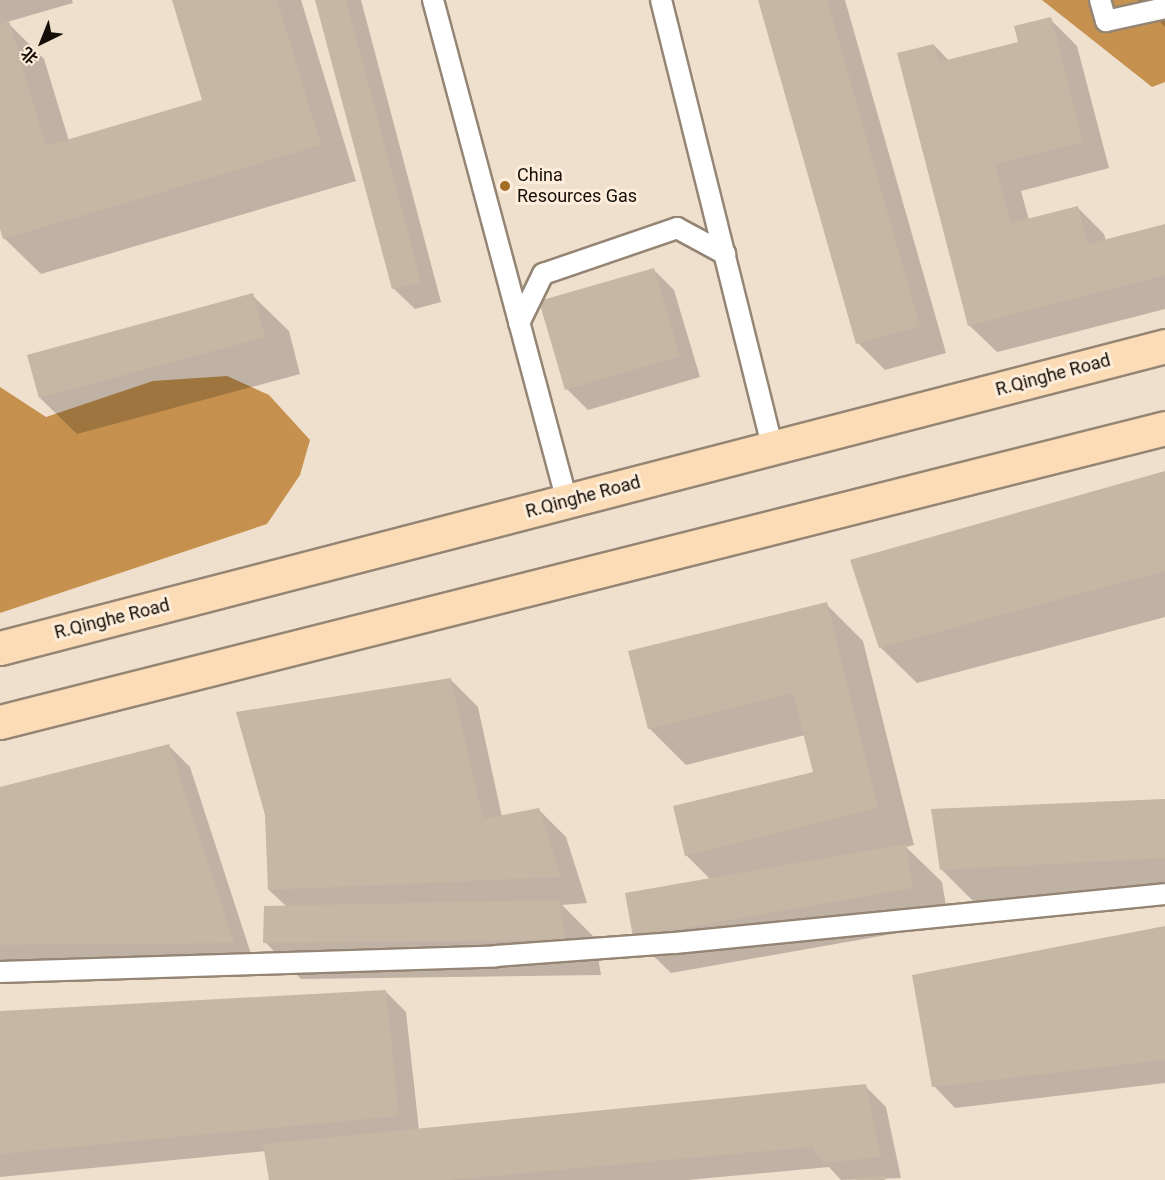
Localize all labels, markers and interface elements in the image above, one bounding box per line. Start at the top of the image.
north arrow [12,12,72,72]
text: 北 [17,43,42,68]
place label: China Resources Gas [517,165,637,207]
marker: China Resources Gas [498,179,512,193]
street label: R.Qinghe Road [993,349,1113,401]
street label: R.Qinghe Road [523,471,643,523]
street label: R.Qinghe Road [52,594,172,644]

